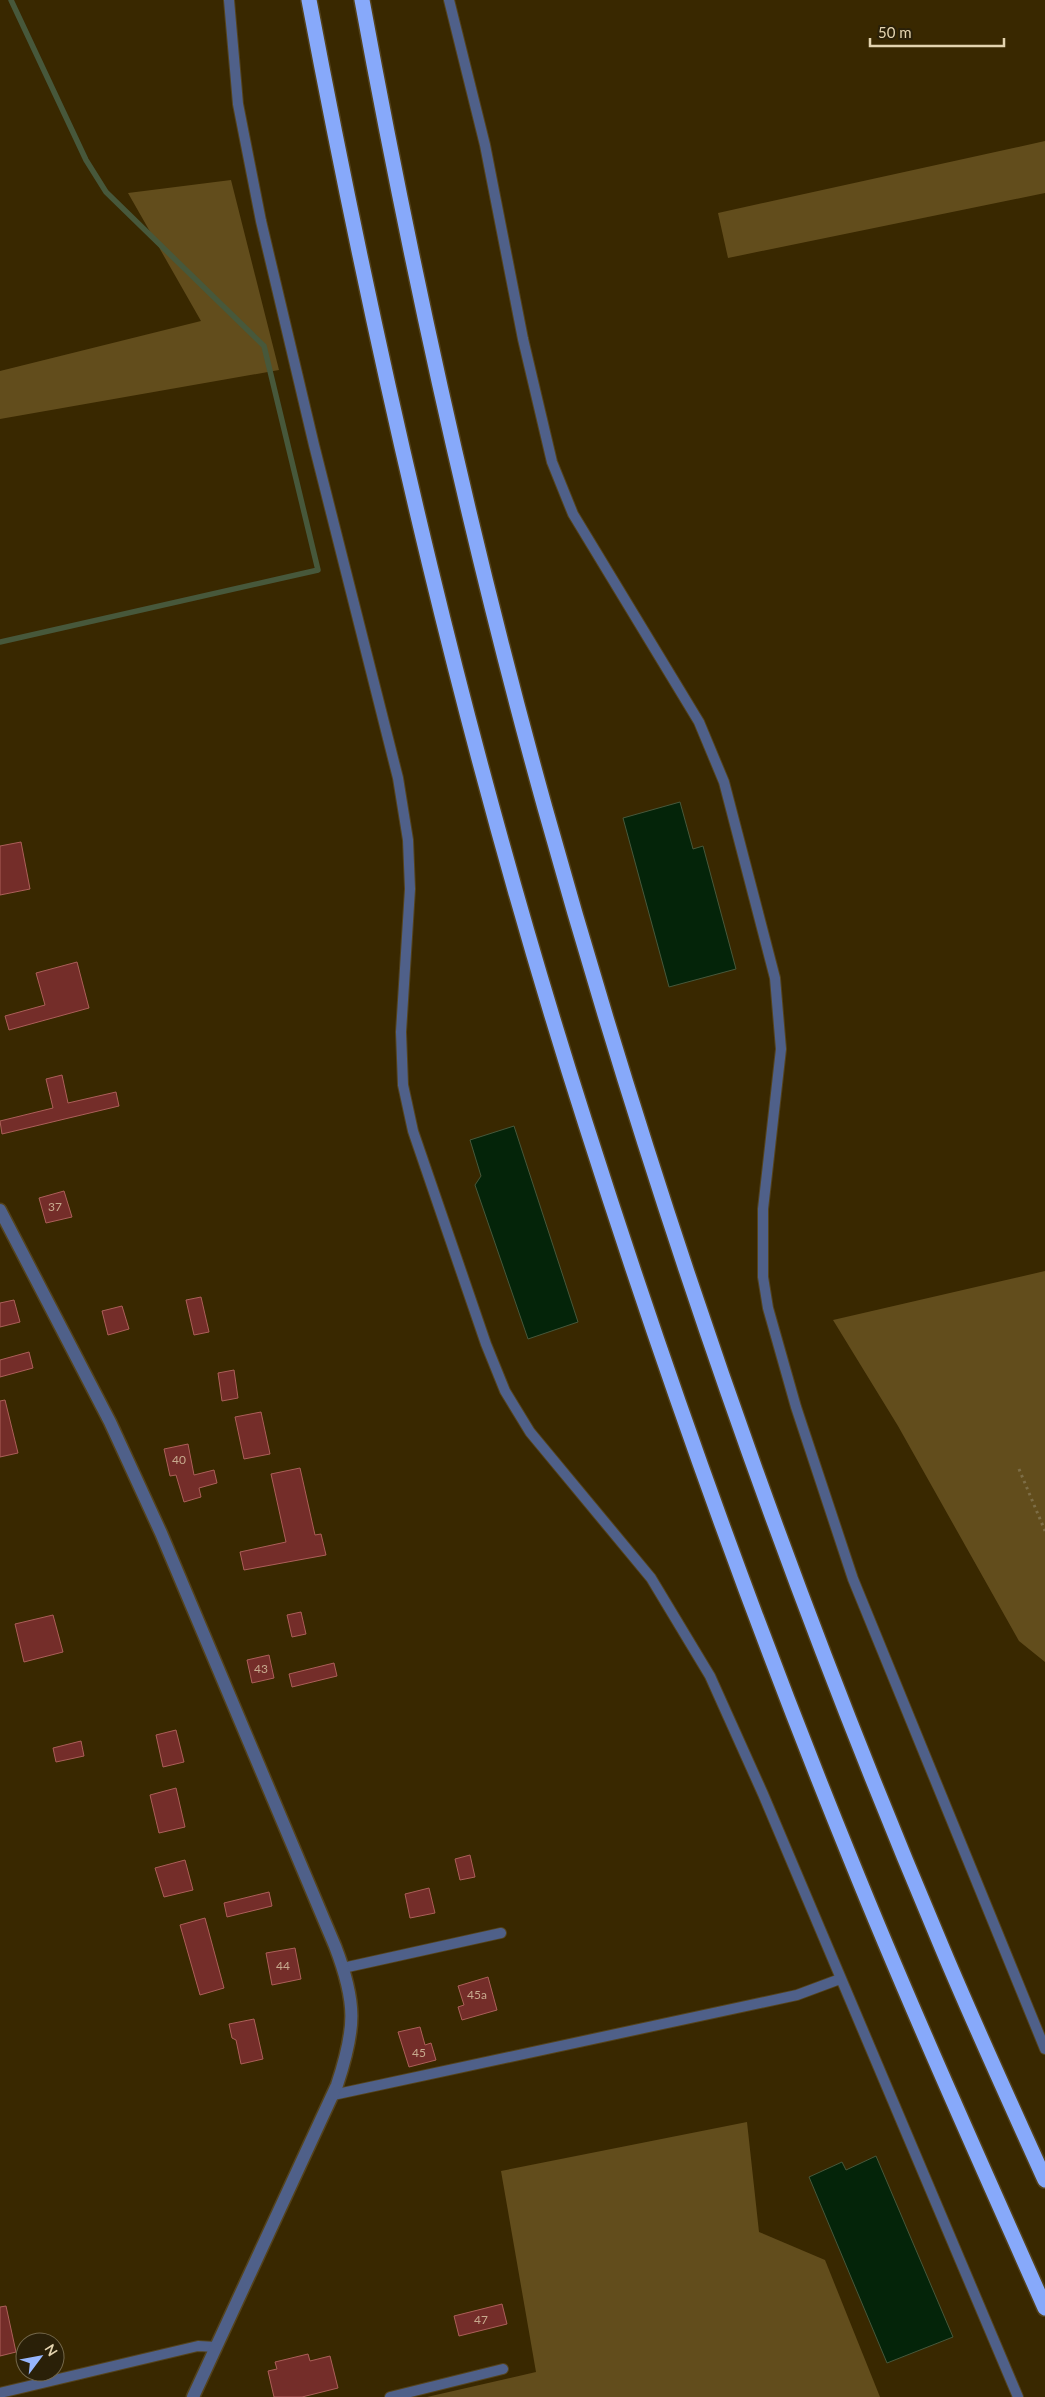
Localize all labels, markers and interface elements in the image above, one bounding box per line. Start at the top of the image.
scale bar [870,15,1004,47]
text: 50 m [878,23,912,41]
house number: 37 [48,1199,62,1214]
house number: 40 [172,1452,186,1467]
house number: 43 [254,1661,268,1676]
house number: 44 [276,1958,290,1973]
house number: 45a [467,1987,487,2002]
house number: 45 [412,2045,426,2060]
house number: 47 [474,2312,488,2327]
north arrow [15,2332,65,2382]
text: N [41,2341,62,2359]

